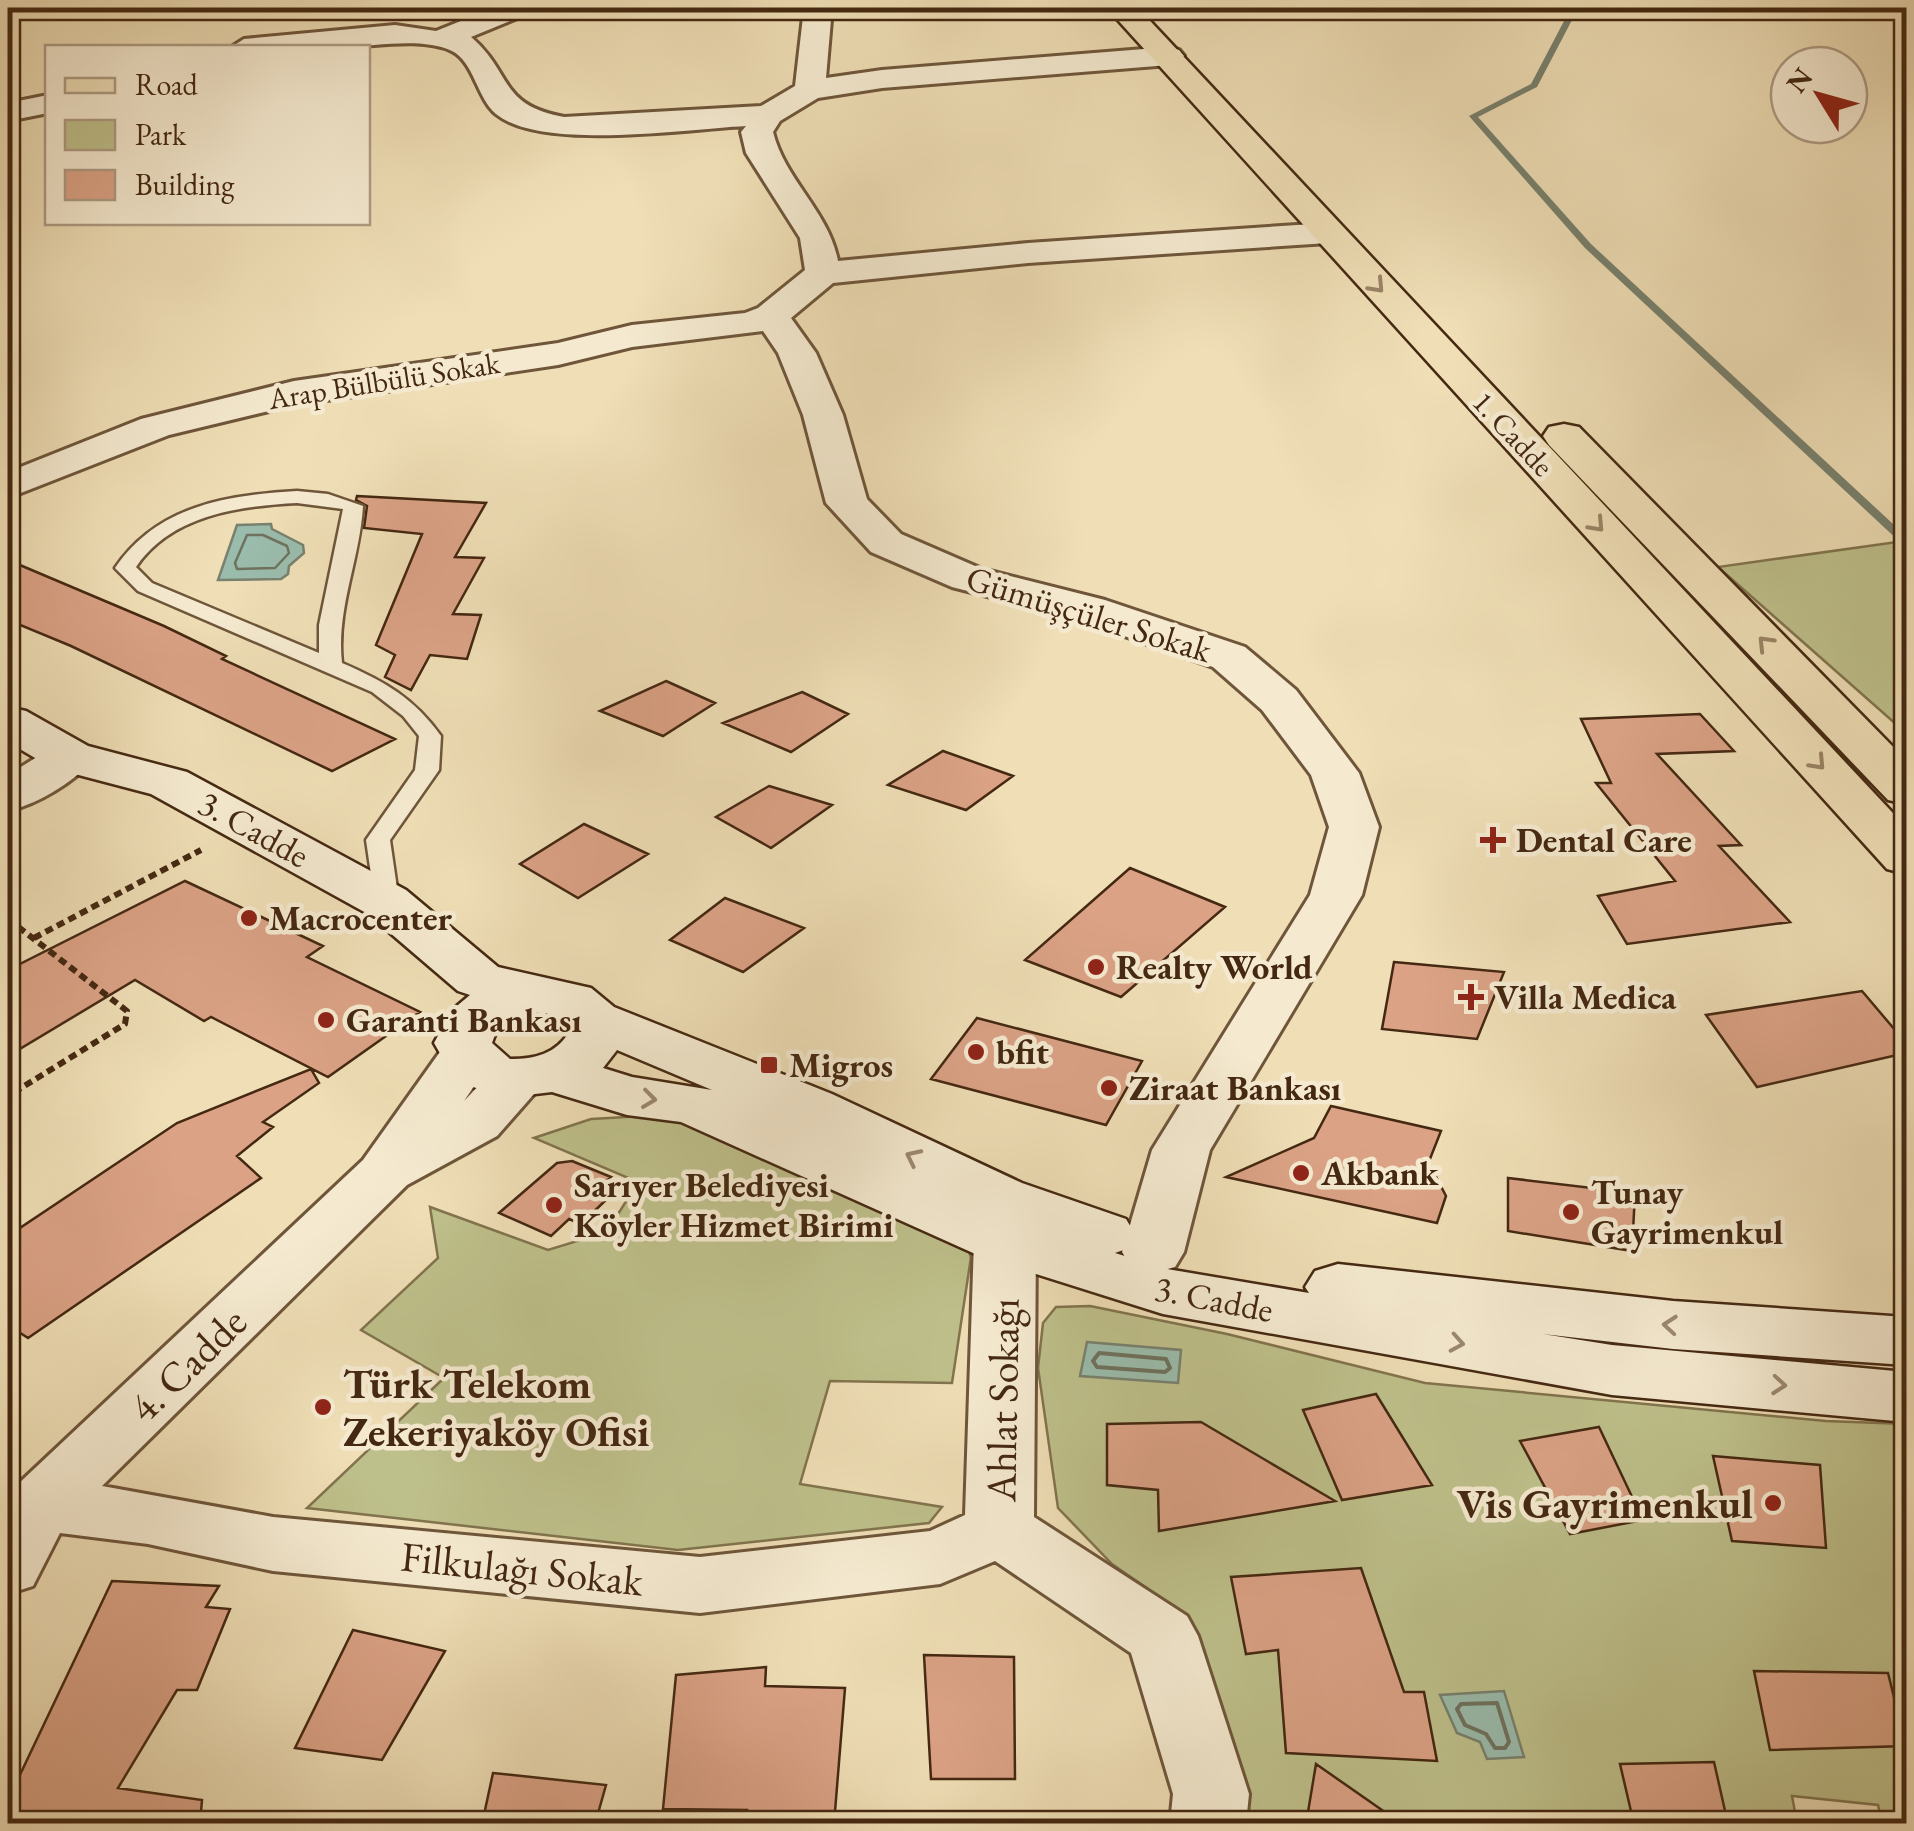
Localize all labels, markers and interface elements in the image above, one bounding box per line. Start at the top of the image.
legend [45,45,370,225]
north arrow [1769,45,1869,145]
text: N [1778,60,1820,100]
text: Road [135,65,199,104]
text: Park [135,115,187,154]
text: Building [135,165,235,204]
one-way arrow [1365,274,1383,293]
street label: Arap Bülbülü Sokak [264,343,503,418]
street label: 1. Cadde [1464,383,1563,484]
one-way arrow [1585,513,1603,532]
street label: Gümüşçüler Sokak [961,555,1218,672]
one-way arrow [1759,637,1777,655]
one-way arrow [1806,751,1824,770]
street label: 3. Cadde [191,780,318,877]
place label: Dental Care [1516,817,1692,862]
marker: Dental Care [1480,827,1506,853]
place label: Macrocenter [269,895,452,940]
marker: Macrocenter [238,907,260,929]
place label: Realty World [1116,944,1313,989]
marker: Realty World [1085,956,1107,978]
place label: Villa Medica [1494,974,1677,1019]
marker: Villa Medica [1458,984,1484,1010]
place label: Garanti Bankası [346,997,582,1042]
marker: Garanti Bankası [315,1009,337,1031]
place label: bfit [996,1029,1049,1074]
marker: bfit [965,1041,987,1063]
place label: Migros [789,1042,893,1087]
marker: Migros [758,1054,780,1076]
place label: Ziraat Bankası [1129,1065,1341,1110]
marker: Ziraat Bankası [1098,1077,1120,1099]
one-way arrow [641,1088,657,1109]
one-way arrow [906,1150,924,1169]
place label: Akbank [1320,1150,1439,1195]
place label: Sarıyer Belediyesi Köyler Hizmet Birimi [574,1162,894,1247]
marker: Akbank [1290,1162,1312,1184]
place label: Tunay Gayrimenkul [1591,1169,1783,1254]
marker: Sarıyer Belediyesi Köyler Hizmet Birimi [543,1194,565,1216]
marker: Tunay Gayrimenkul [1560,1201,1582,1223]
street label: 3. Cadde [1151,1265,1277,1332]
street label: 4. Cadde [117,1295,258,1434]
street label: Ahlat Sokağı [973,1298,1032,1503]
one-way arrow [1661,1314,1677,1336]
one-way arrow [1449,1332,1466,1353]
place label: Türk Telekom Zekeriyaköy Ofisi [343,1356,649,1459]
one-way arrow [1772,1374,1788,1396]
marker: Türk Telekom Zekeriyaköy Ofisi [312,1396,334,1418]
place label: Vis Gayrimenkul [1456,1476,1753,1531]
marker: Vis Gayrimenkul [1762,1492,1784,1514]
street label: Filkulağı Sokak [398,1528,647,1609]

